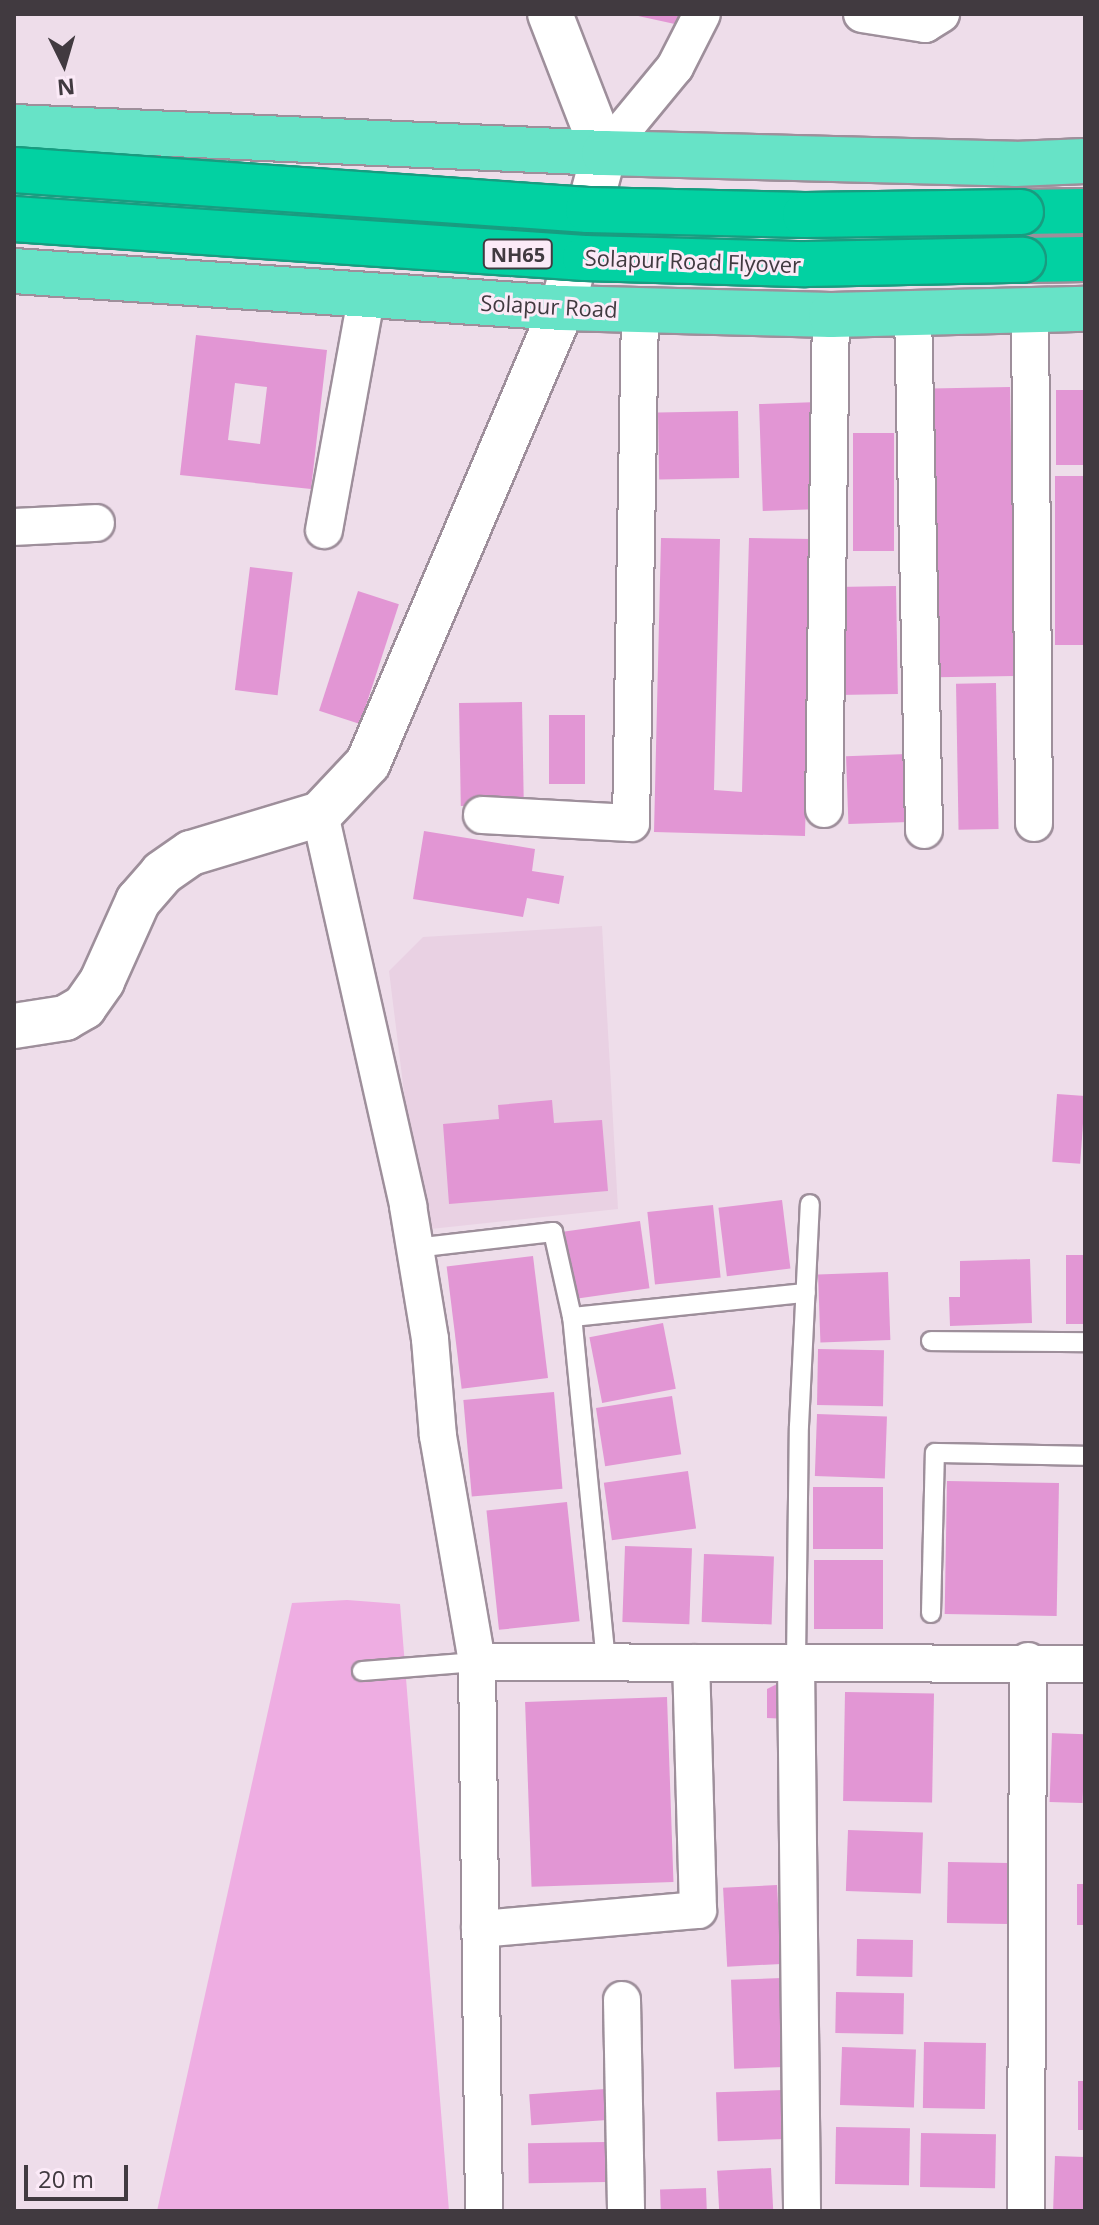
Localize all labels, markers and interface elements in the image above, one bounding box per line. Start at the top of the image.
north arrow [24,24,104,104]
text: N [56,72,76,104]
road number: NH65 [482,238,554,270]
street label: Solapur Road Flyover [584,244,802,278]
street label: Solapur Road [480,289,618,323]
scale bar [28,2149,132,2199]
text: 20 m [38,2162,94,2195]

